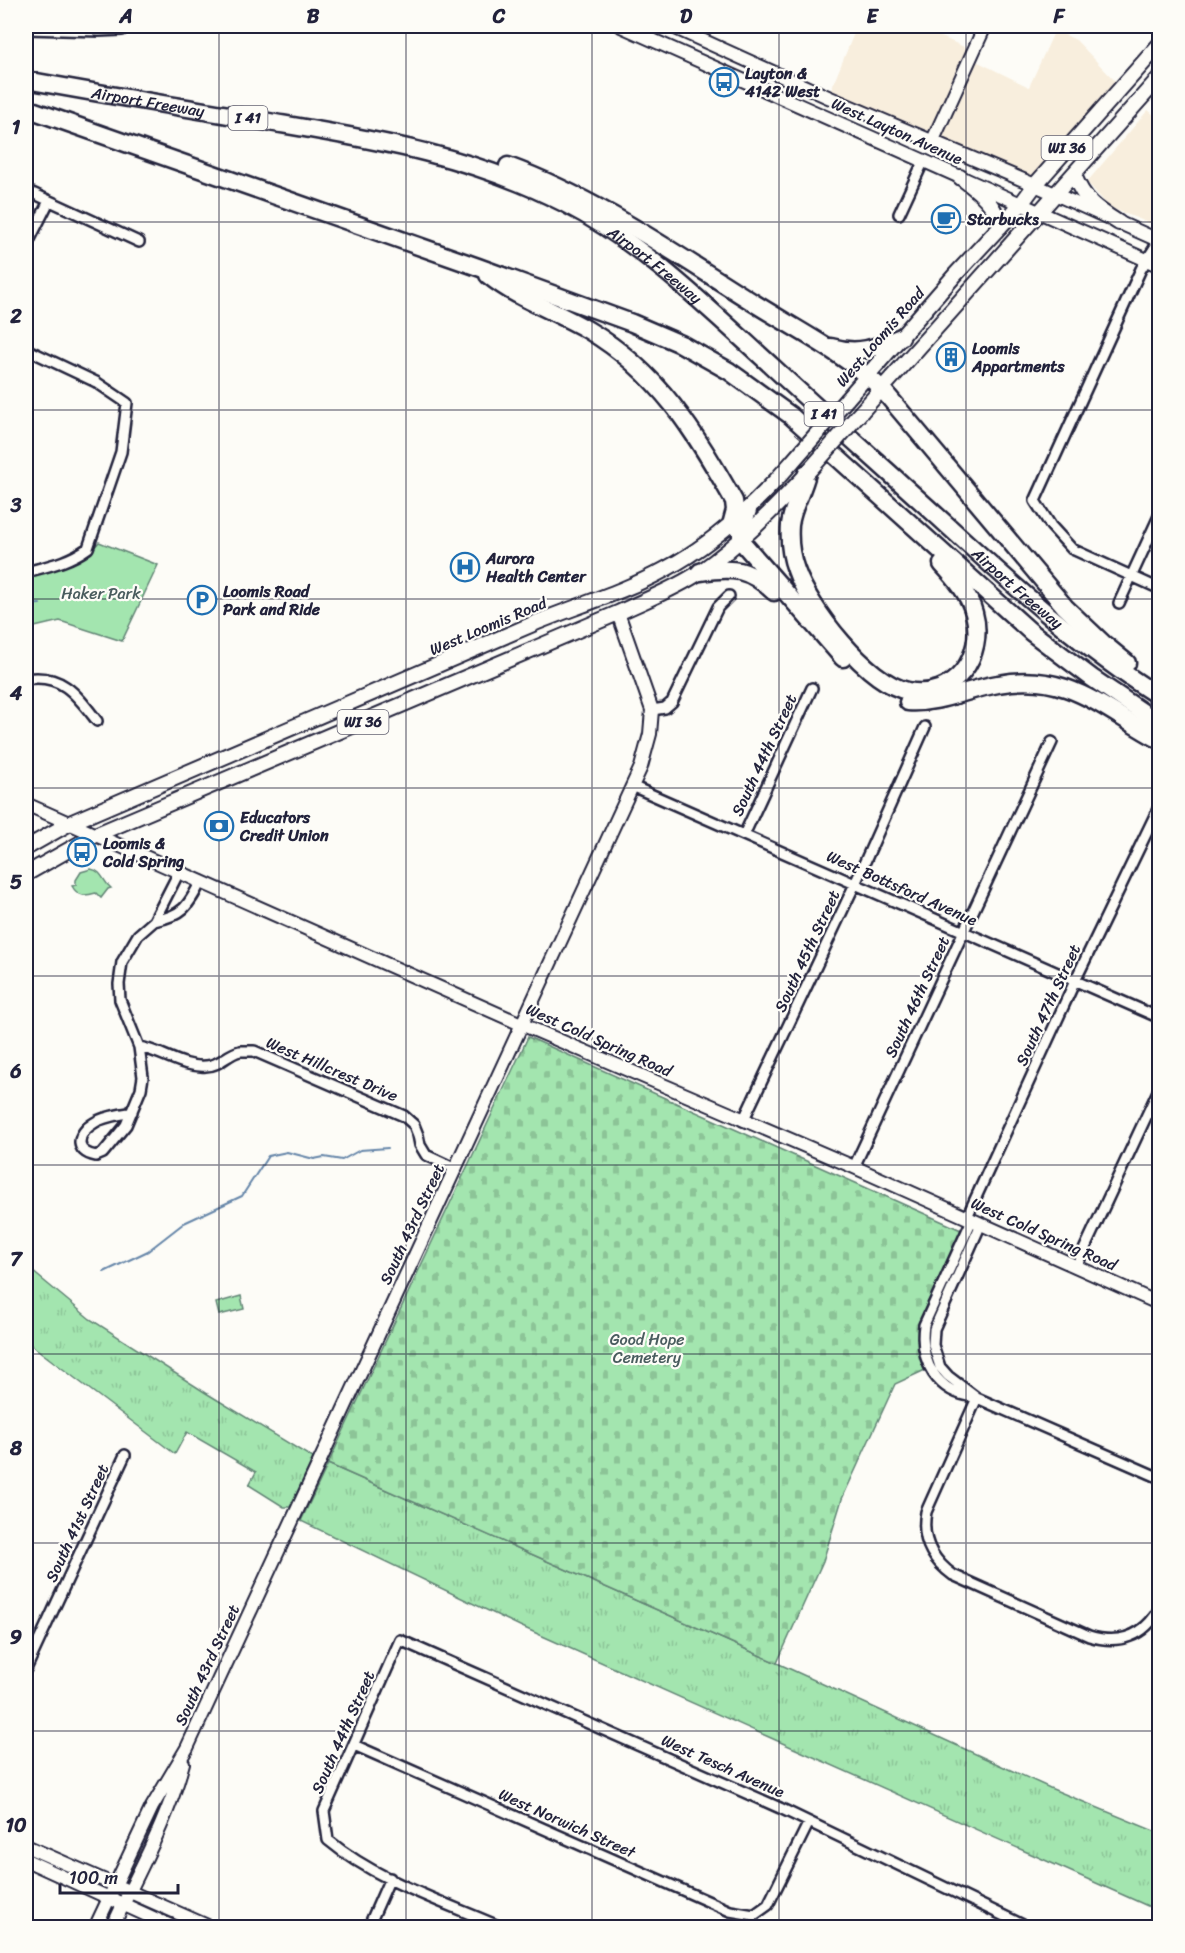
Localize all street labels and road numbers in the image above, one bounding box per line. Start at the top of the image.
street label: Airport Freeway [88,77,208,125]
street label: West Layton Avenue [826,89,968,173]
road number: I 41 [228,106,268,130]
road number: WI 36 [1042,136,1092,160]
street label: Airport Freeway [601,217,710,312]
street label: West Loomis Road [828,279,933,394]
road number: I 41 [804,402,844,426]
street label: Airport Freeway [964,539,1071,637]
street label: West Loomis Road [425,588,553,664]
street label: South 44th Street [723,689,805,821]
road number: WI 36 [338,710,388,734]
street label: West Bottsford Avenue [822,842,982,934]
street label: South 45th Street [766,885,848,1017]
street label: South 46th Street [876,931,958,1063]
street label: South 47th Street [1007,939,1089,1071]
street label: West Cold Spring Road [521,995,678,1086]
street label: West Hillcrest Drive [261,1028,403,1110]
street label: South 43rd Street [371,1158,453,1290]
street label: West Cold Spring Road [966,1189,1123,1280]
street label: South 41st Street [37,1459,117,1587]
street label: South 43rd Street [166,1599,248,1731]
street label: South 44th Street [303,1666,383,1798]
street label: West Tesch Avenue [657,1726,790,1806]
street label: West Norwich Street [494,1780,641,1866]

